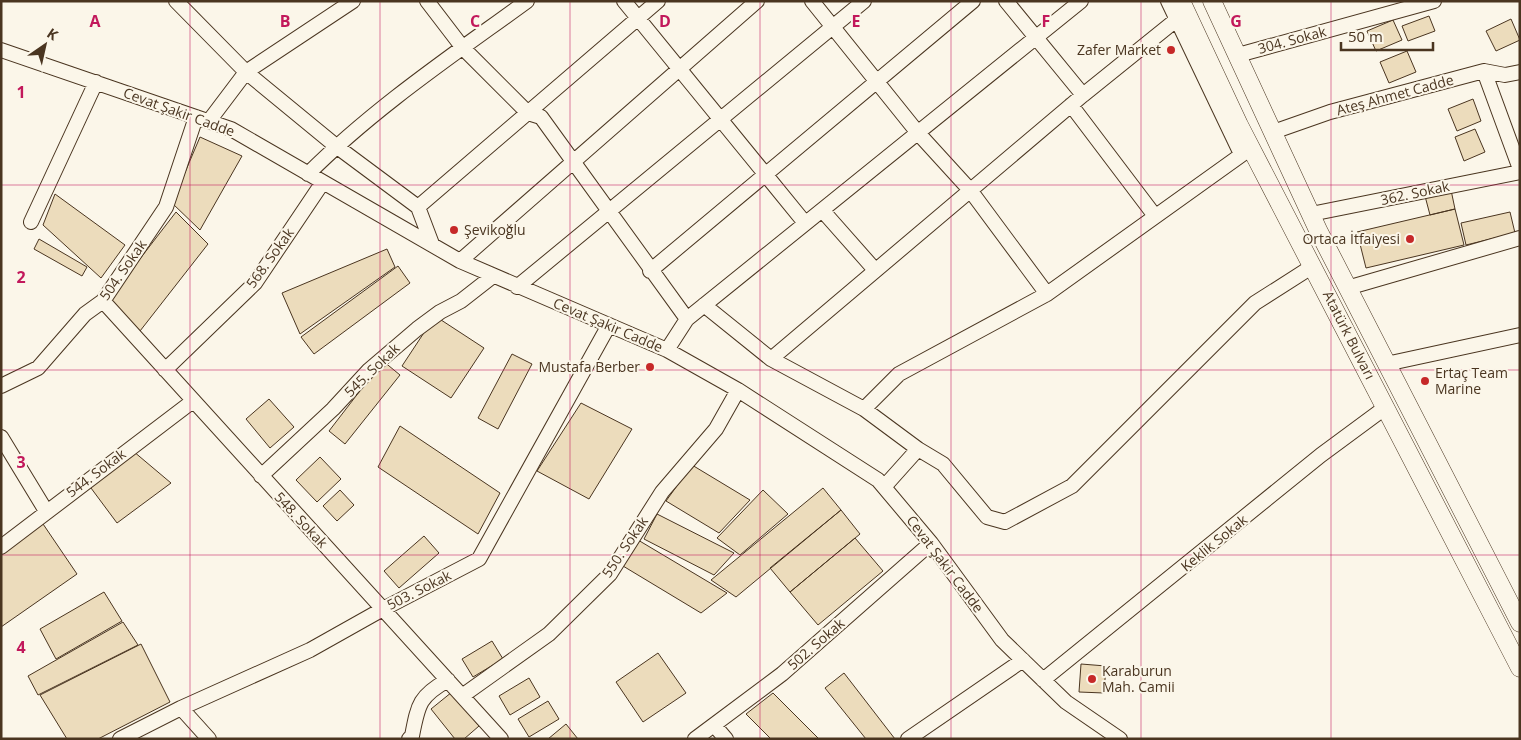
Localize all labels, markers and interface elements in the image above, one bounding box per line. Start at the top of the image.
text: A [89,10,101,32]
text: B [280,10,290,32]
text: C [470,10,480,32]
text: D [659,10,671,32]
text: E [852,10,861,32]
text: F [1042,10,1050,32]
text: G [1230,10,1242,32]
north arrow [20,20,70,70]
scale bar [1341,20,1434,52]
street label: 304. Sokak [1256,21,1329,58]
text: K [43,23,62,45]
text: 50 m [1348,26,1383,46]
place label: Zafer Market [1077,40,1161,59]
marker: Zafer Market [1165,44,1177,56]
street label: Ateş Ahmet Cadde [1334,70,1456,119]
text: 1 [16,81,26,103]
street label: Cevat Şakir Cadde [121,83,238,141]
street label: 362. Sokak [1379,176,1452,209]
place label: Şevikoğlu [464,220,526,239]
street label: 568. Sokak [241,223,298,292]
marker: Şevikoğlu [448,224,460,236]
place label: Ortaca İtfaiyesi [1302,229,1400,248]
marker: Ortaca İtfaiyesi [1404,233,1416,245]
street label: 504. Sokak [95,235,151,304]
text: 2 [16,266,26,288]
street label: Atatürk Bulvarı [1319,287,1380,382]
street label: Cevat Şakir Cadde [550,293,666,356]
street label: 545. Sokak [340,338,404,401]
place label: Mustafa Berber [538,357,640,376]
marker: Mustafa Berber [644,361,656,373]
place label: Ertaç Team Marine [1435,363,1508,398]
marker: Ertaç Team Marine [1419,375,1431,387]
street label: 544. Sokak [62,444,130,501]
text: 3 [16,451,26,473]
street label: 548. Sokak [271,488,333,552]
street label: Keklik Sokak [1176,510,1251,575]
street label: Cevat Şakir Cadde [902,511,988,616]
street label: 550. Sokak [597,512,652,581]
street label: 503. Sokak [383,565,455,614]
street label: 502. Sokak [783,613,849,674]
text: 4 [16,636,26,658]
place label: Karaburun Mah. Camii [1102,661,1175,696]
marker: Karaburun Mah. Camii [1086,673,1098,685]

